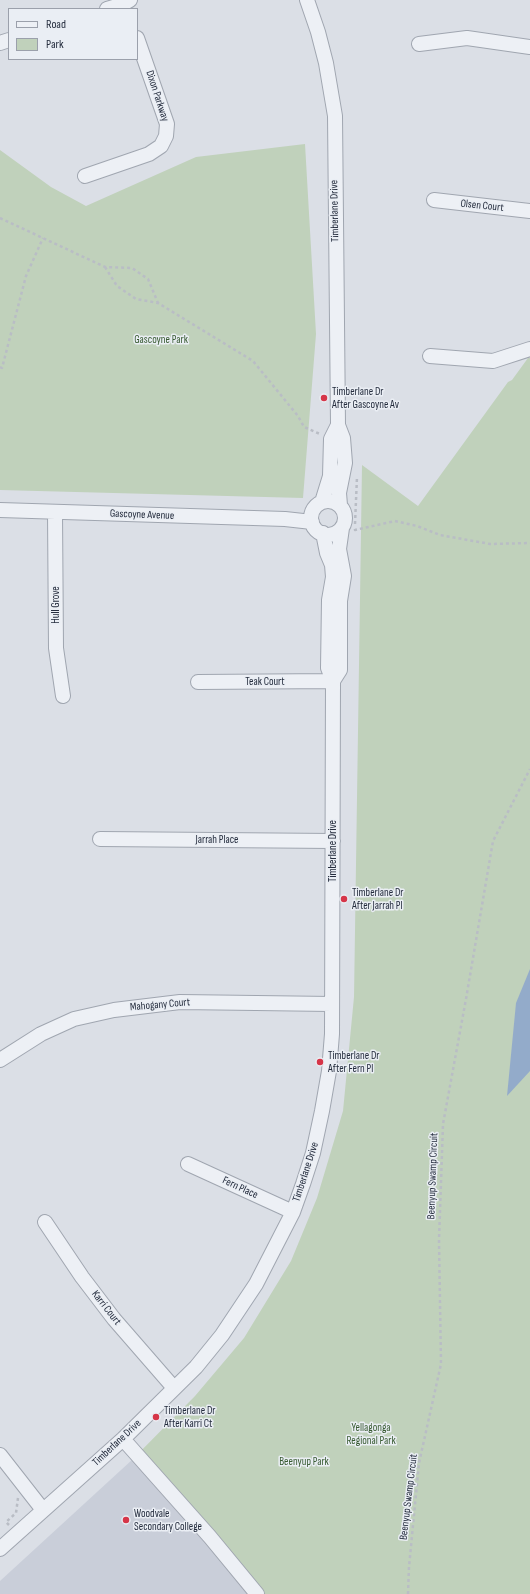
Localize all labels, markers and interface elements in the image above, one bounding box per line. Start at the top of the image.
legend [8,8,138,60]
text: Road [46,17,66,32]
text: Park [46,37,64,52]
street label: Dixon Parkway [143,69,171,123]
street label: Timberlane Drive [328,180,342,242]
street label: Olsen Court [460,197,504,215]
park label: Gascoyne Park [134,333,188,347]
place label: Timberlane Dr After Gascoyne Av [332,385,399,411]
marker: Timberlane Dr After Gascoyne Av [319,393,329,403]
street label: Gascoyne Avenue [110,507,174,523]
street label: Hull Grove [49,586,63,624]
street label: Teak Court [245,675,285,689]
street label: Timberlane Drive [326,820,340,882]
street label: Jarrah Place [195,833,239,847]
place label: Timberlane Dr After Jarrah Pl [352,886,403,912]
marker: Timberlane Dr After Jarrah Pl [339,894,349,904]
street label: Mahogany Court [129,996,191,1014]
place label: Timberlane Dr After Fern Pl [328,1049,379,1075]
marker: Timberlane Dr After Fern Pl [315,1057,325,1067]
street label: Beenyup Swamp Circuit [425,1132,441,1220]
street label: Timberlane Drive [290,1140,322,1204]
street label: Fern Place [220,1174,260,1202]
street label: Karri Court [88,1288,124,1328]
place label: Timberlane Dr After Karri Ct [164,1404,215,1430]
marker: Timberlane Dr After Karri Ct [151,1412,161,1422]
street label: Timberlane Drive [90,1417,144,1469]
park label: Yellagonga Regional Park [346,1421,396,1447]
street label: Beenyup Swamp Circuit [397,1453,421,1541]
park label: Beenyup Park [279,1455,329,1469]
place label: Woodvale Secondary College [134,1507,202,1533]
marker: Woodvale Secondary College [121,1515,131,1525]

